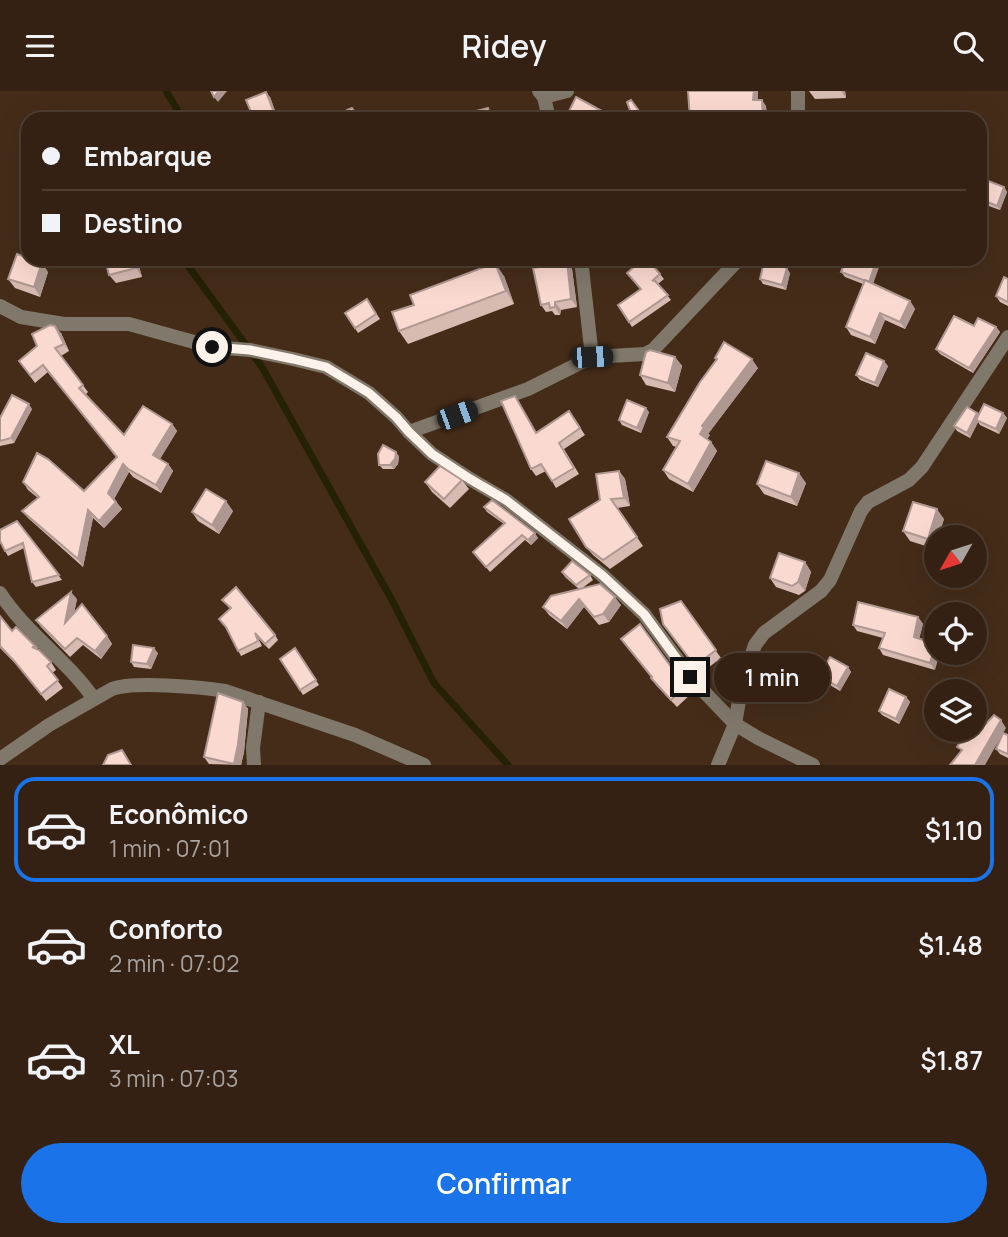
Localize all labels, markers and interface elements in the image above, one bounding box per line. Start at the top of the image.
text: Ridey [461,24,547,68]
icon: menu [21,27,59,65]
icon: search [949,27,987,65]
text: Embarque [84,138,212,174]
text: Destino [84,205,183,241]
route start [196,331,228,363]
car [571,345,614,369]
car [434,398,481,432]
north arrow [924,525,987,588]
map controls [924,525,987,742]
button: locate [924,602,987,665]
callout: 1 min [714,653,830,701]
route end [674,661,706,693]
text: 1 min [745,661,799,693]
button: layers [924,679,987,742]
text: Econômico [109,796,248,832]
icon: car [25,798,88,861]
text: $1.10 [925,812,983,848]
text: 1 min · 07:01 [109,832,231,864]
text: Conforto [109,911,223,947]
icon: car [25,913,88,976]
text: $1.48 [918,927,983,963]
text: 2 min · 07:02 [109,947,239,979]
text: XL [109,1026,140,1062]
icon: car [25,1028,88,1091]
text: $1.87 [920,1042,983,1078]
text: 3 min · 07:03 [109,1062,238,1094]
button: Confirmar [21,1143,987,1223]

